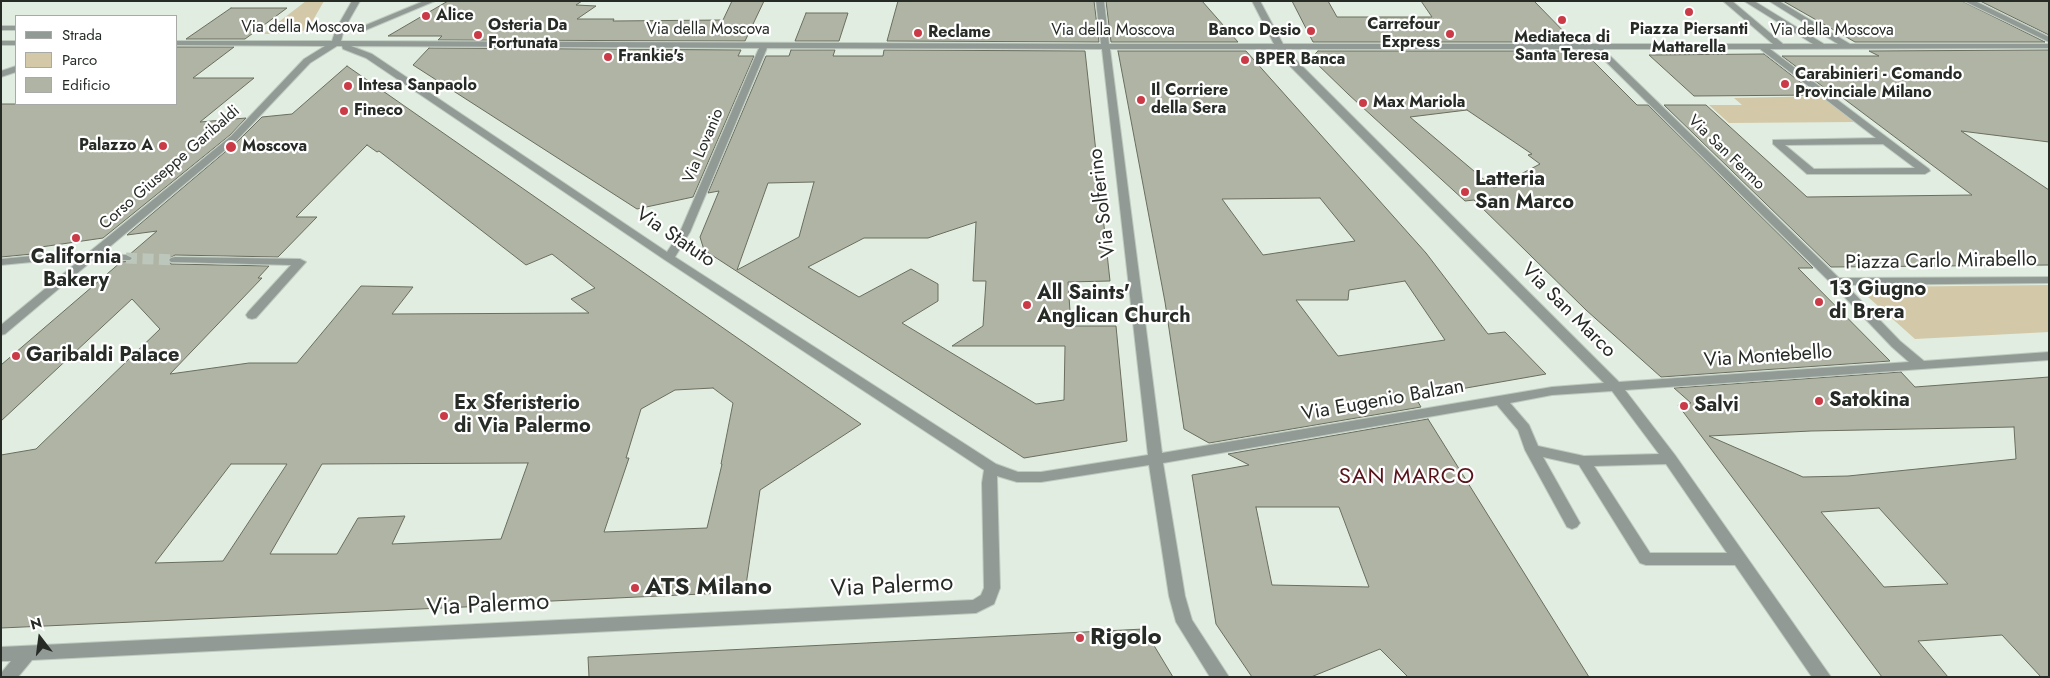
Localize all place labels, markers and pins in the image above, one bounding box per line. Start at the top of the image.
place label: Alice [436,6,474,26]
marker: Piazza Piersanti Mattarella [1683,6,1695,18]
marker: Alice [420,10,432,22]
marker: Mediateca di Santa Teresa [1556,14,1568,26]
place label: Carrefour Express [1367,15,1440,53]
place label: Osteria Da Fortunata [488,16,567,54]
place label: Piazza Piersanti Mattarella [1630,20,1748,58]
place label: Banco Desio [1208,21,1301,41]
place label: Reclame [928,23,991,43]
marker: Banco Desio [1305,25,1317,37]
marker: Reclame [912,27,924,39]
marker: Carrefour Express [1444,28,1456,40]
place label: Mediateca di Santa Teresa [1514,28,1610,66]
marker: Osteria Da Fortunata [472,29,484,41]
place label: Frankie's [618,47,684,67]
place label: BPER Banca [1255,50,1345,70]
marker: Frankie's [602,51,614,63]
marker: BPER Banca [1239,54,1251,66]
place label: Carabinieri - Comando Provinciale Milano [1795,65,1962,103]
place label: Intesa Sanpaolo [358,76,477,96]
marker: Carabinieri - Comando Provinciale Milano [1779,78,1791,90]
marker: Intesa Sanpaolo [342,80,354,92]
place label: Il Corriere della Sera [1151,81,1228,119]
place label: Max Mariola [1373,93,1465,113]
marker: Il Corriere della Sera [1135,94,1147,106]
marker: Max Mariola [1357,97,1369,109]
place label: Fineco [354,101,403,121]
marker: Fineco [338,105,350,117]
place label: Palazzo A [79,136,153,156]
place label: Moscova [242,137,307,157]
marker: Palazzo A [157,140,169,152]
marker: Moscova [224,140,238,154]
place label: Latteria San Marco [1475,168,1574,215]
marker: Latteria San Marco [1459,186,1471,198]
marker: California Bakery [70,232,82,244]
place label: California Bakery [31,246,121,293]
place label: 13 Giugno di Brera [1829,278,1926,325]
place label: All Saints' Anglican Church [1037,282,1191,329]
marker: 13 Giugno di Brera [1813,296,1825,308]
marker: All Saints' Anglican Church [1021,299,1033,311]
place label: Garibaldi Palace [26,344,179,368]
marker: Garibaldi Palace [10,350,22,362]
place label: Satokina [1829,389,1910,413]
place label: Ex Sferisterio di Via Palermo [454,392,591,439]
place label: Salvi [1694,394,1739,418]
marker: Satokina [1813,395,1825,407]
marker: Salvi [1678,400,1690,412]
marker: Ex Sferisterio di Via Palermo [438,410,450,422]
place label: ATS Milano [645,574,772,602]
marker: ATS Milano [629,582,641,594]
place label: Rigolo [1090,624,1162,652]
marker: Rigolo [1074,632,1086,644]

